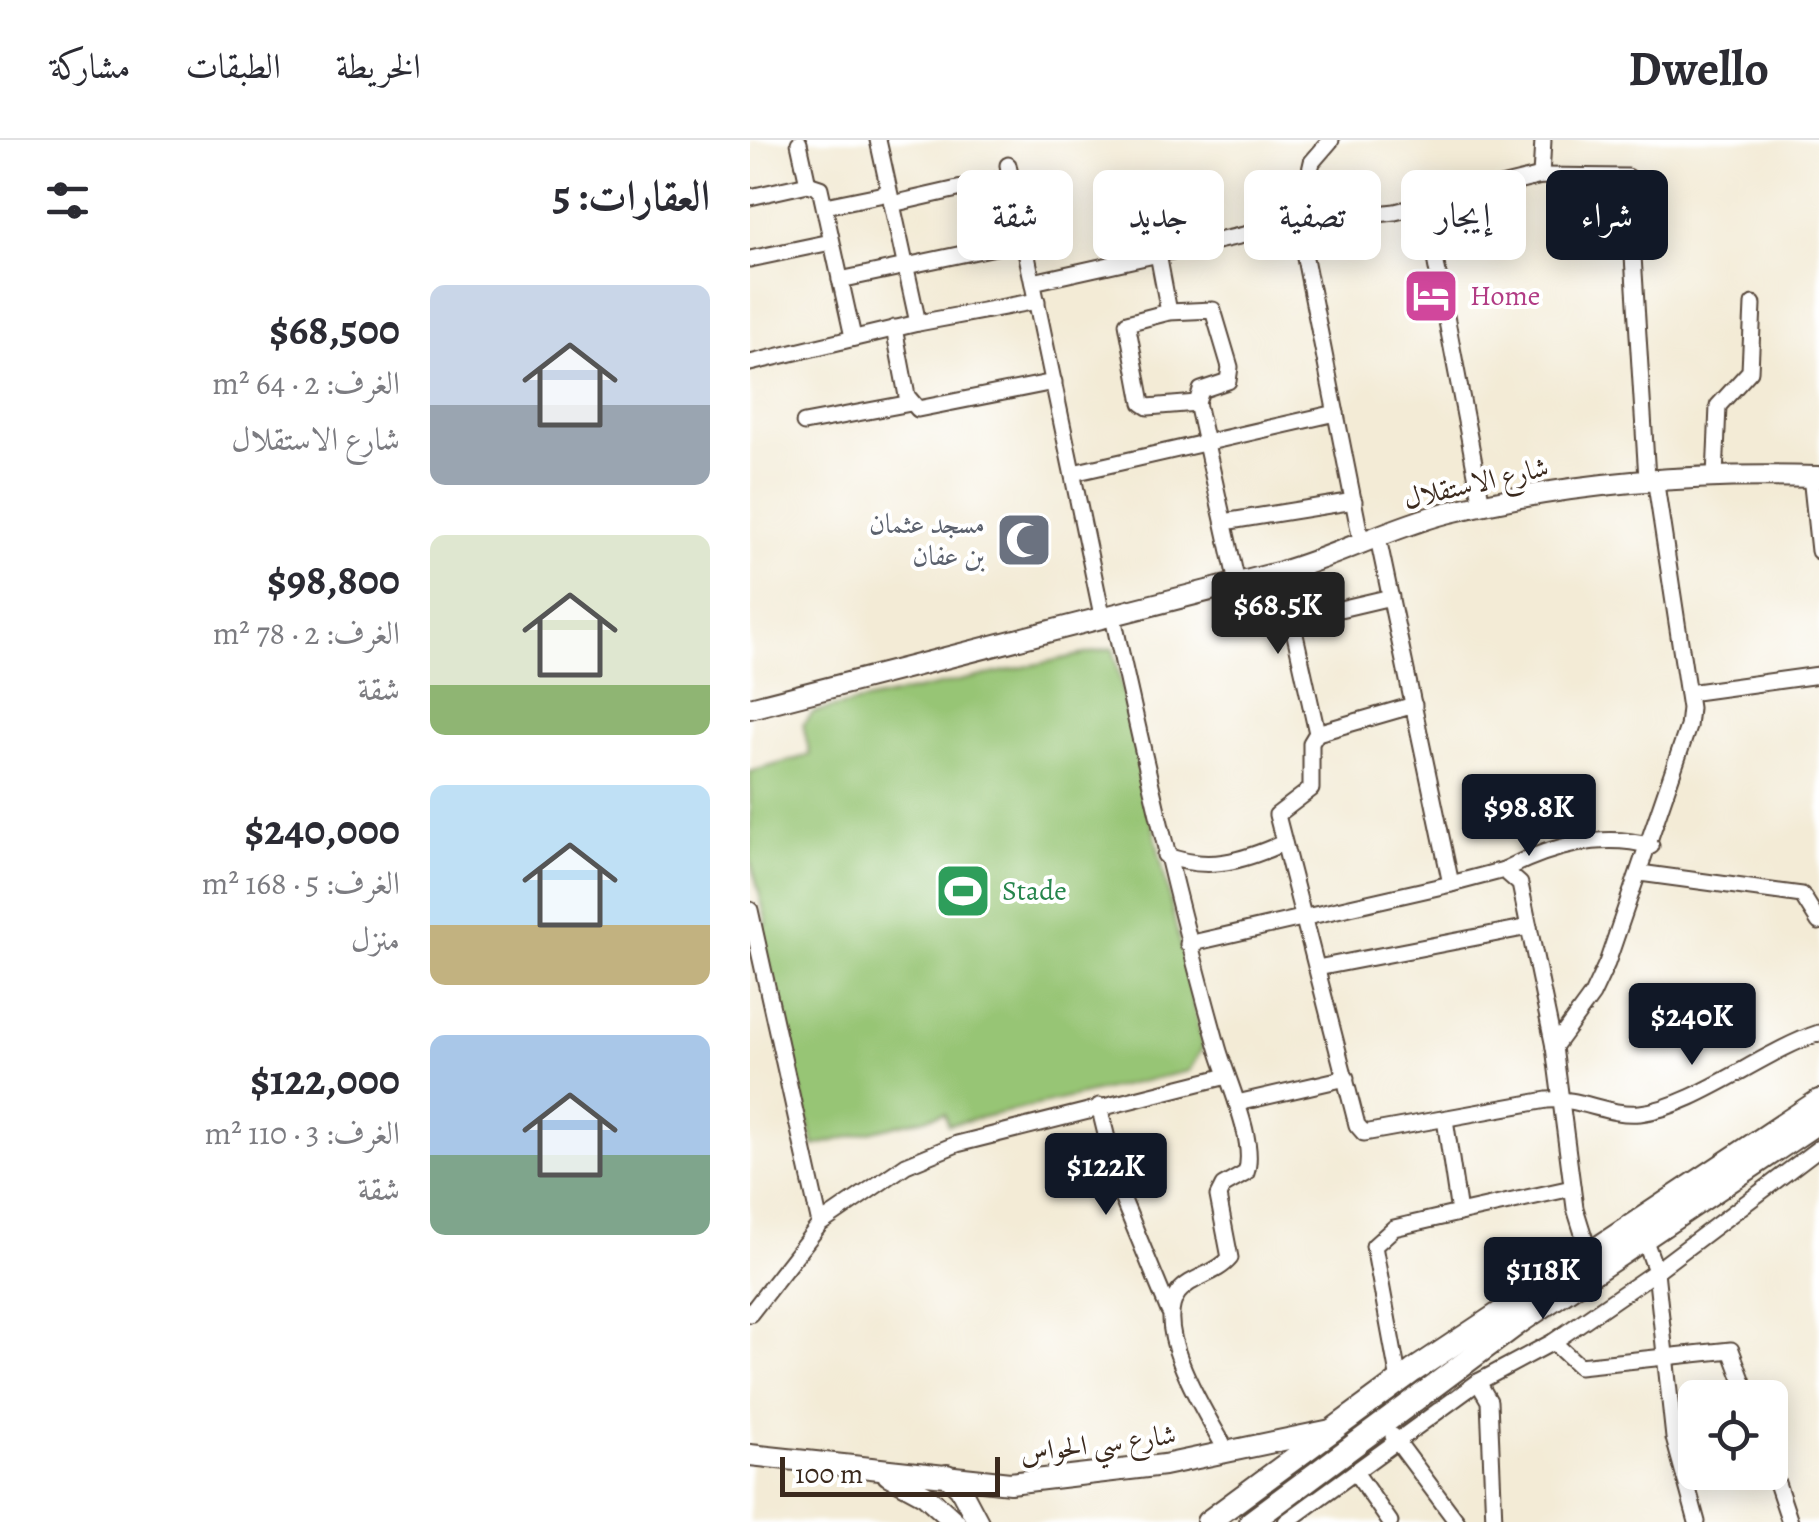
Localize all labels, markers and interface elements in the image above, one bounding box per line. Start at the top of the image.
text: Dwello [1628,36,1769,102]
text: مشاركة [50,42,131,90]
text: الطبقات [186,42,281,90]
text: الخريطة [336,42,421,90]
text: العقارات: 5 [553,167,710,224]
chip: شقة [957,170,1073,260]
chip: جديد [1093,170,1224,260]
chip: تصفية [1244,170,1381,260]
chip: إيجار [1401,170,1526,260]
chip: شراء [1546,170,1668,260]
icon: filters [40,173,95,228]
hotel icon: Home [1401,266,1461,326]
place label: Home [1470,277,1540,315]
text: $68,500 [269,301,400,358]
icon: home [510,325,630,445]
text: الغرف: 2 · 64 m² [212,361,400,405]
text: شارع الاستقلال [231,417,400,461]
street label: شارع الاستقلال [1400,448,1553,522]
place label: مسجد عثمان بن عفان [869,505,985,575]
mosque icon: مسجد عثمان بن عفان [994,510,1054,570]
text: $98,800 [267,551,400,608]
pin: $68.5K [1197,572,1359,657]
icon: home [510,575,630,695]
text: $68.5K [1234,582,1322,626]
text: الغرف: 2 · 78 m² [213,611,400,655]
text: شقة [358,667,400,711]
pin: $98.8K [1448,774,1610,859]
text: $98.8K [1484,784,1574,828]
text: $240,000 [245,801,400,858]
icon: home [510,825,630,945]
text: الغرف: 5 · 168 m² [202,861,400,905]
sports icon: Stade [933,861,993,921]
place label: Stade [1002,872,1067,910]
text: منزل [351,917,400,961]
pin: $240K [1622,983,1762,1068]
text: $240K [1651,993,1733,1037]
text: $122,000 [250,1051,400,1108]
icon: home [510,1075,630,1195]
text: الغرف: 3 · 110 m² [205,1111,400,1155]
pin: $122K [1036,1133,1176,1218]
text: $122K [1067,1143,1145,1187]
text: شقة [358,1167,400,1211]
pin: $118K [1473,1237,1613,1322]
text: $118K [1506,1247,1580,1291]
map controls [1678,1380,1788,1490]
button: locate [1678,1380,1788,1490]
street label: شارع سي الحواس [1018,1416,1179,1479]
scale bar [780,1452,1000,1496]
text: 100 m [795,1455,863,1493]

